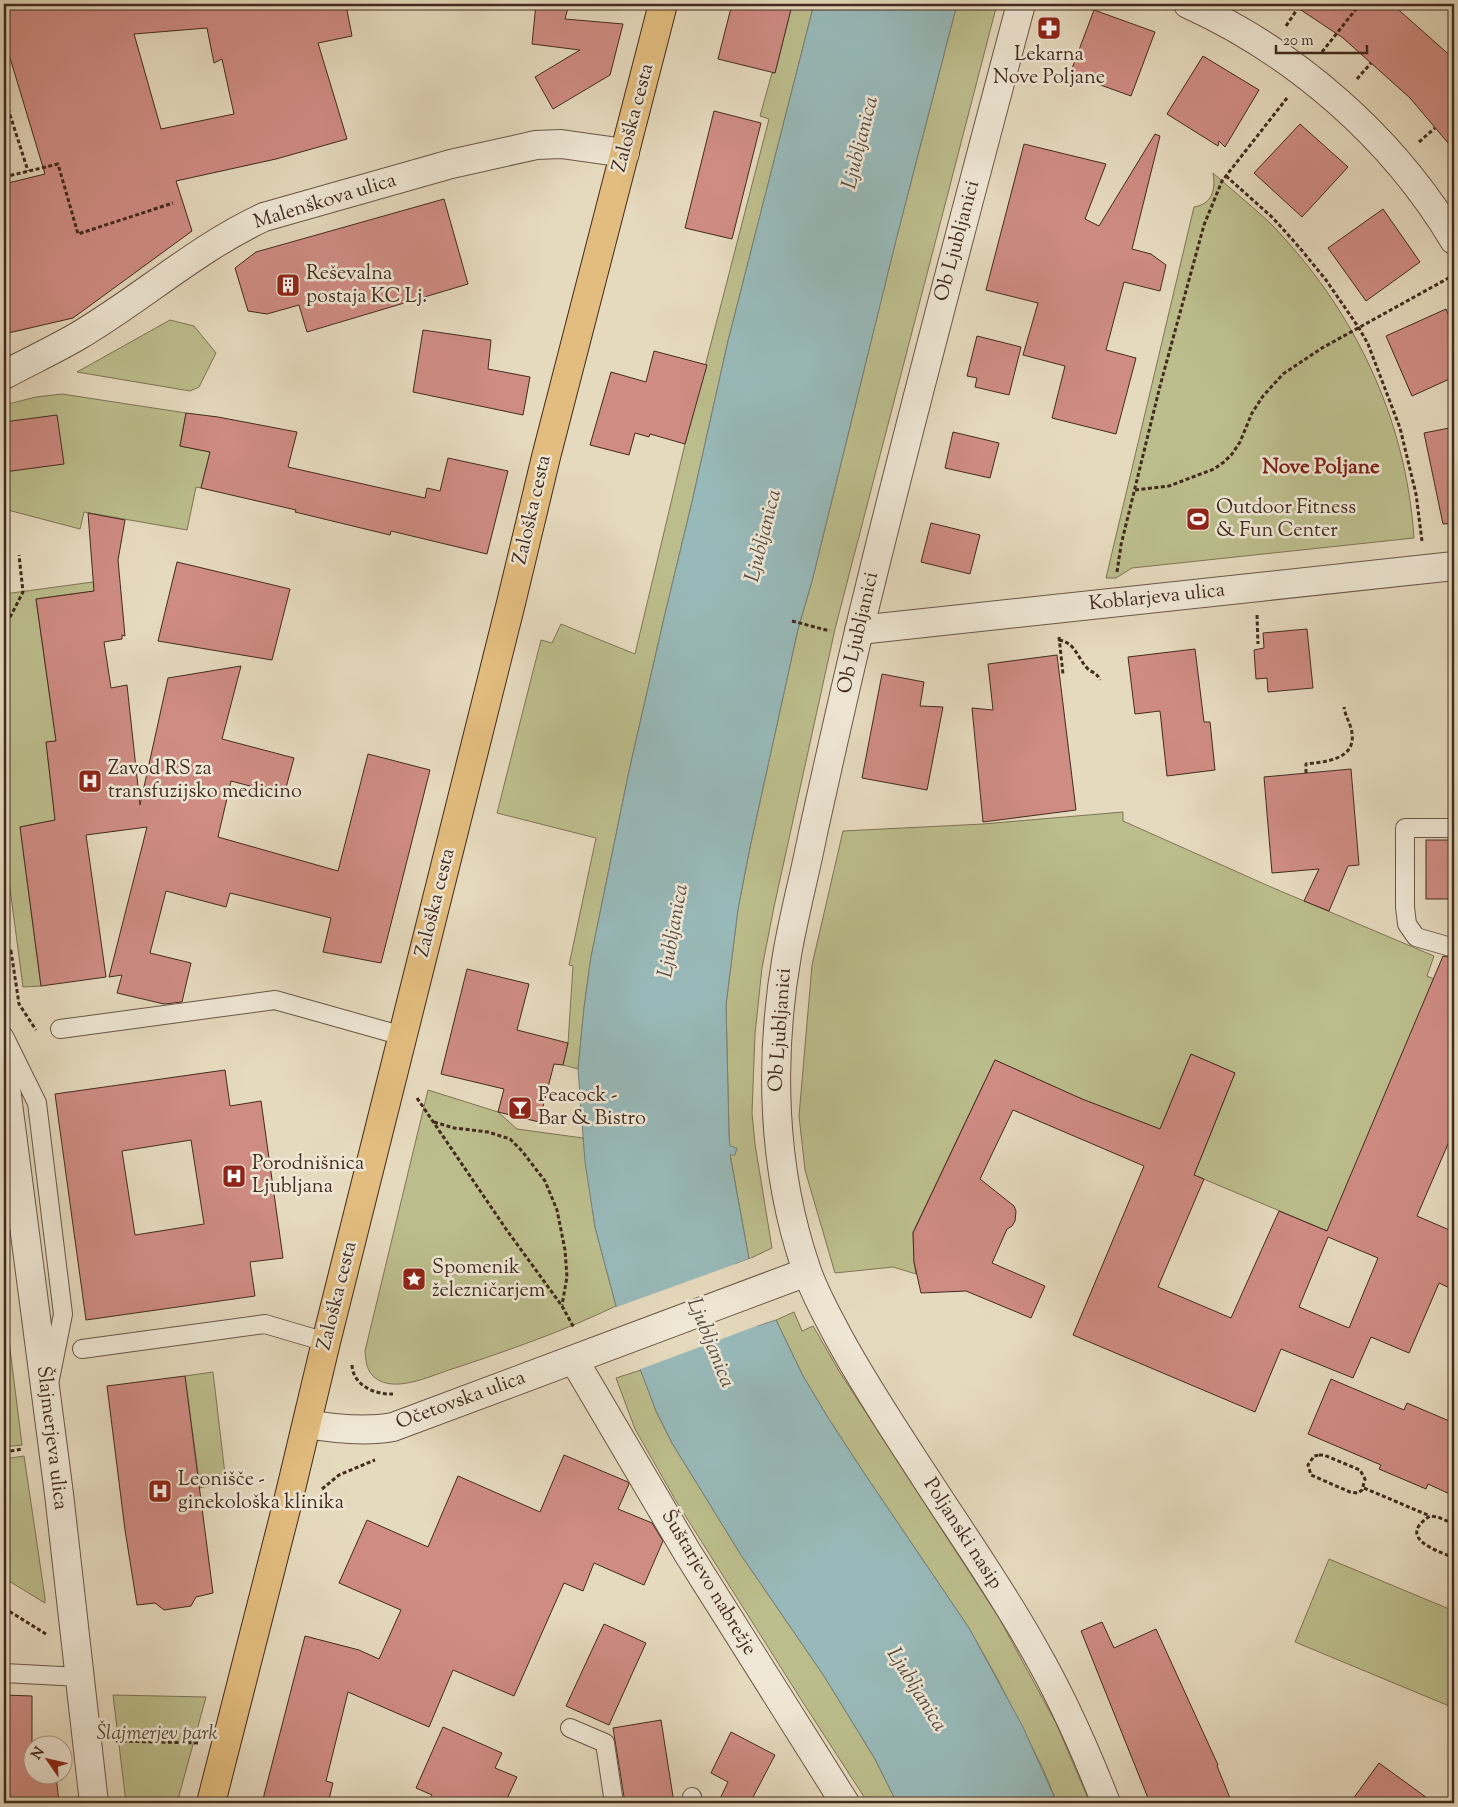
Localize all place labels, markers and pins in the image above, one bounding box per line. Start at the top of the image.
pharmacy icon: Lekarna Nove Poljane [1036,15,1062,41]
place label: Lekarna Nove Poljane [993,41,1105,93]
place label: Reševalna postaja KC Lj. [306,260,427,312]
building icon: Reševalna postaja KC Lj. [275,272,301,298]
place label: Outdoor Fitness & Fun Center [1216,494,1356,546]
sports icon: Outdoor Fitness & Fun Center [1185,506,1211,532]
place label: Zavod RS za transfuzijsko medicino [108,755,302,807]
hospital icon: Zavod RS za transfuzijsko medicino [77,768,103,794]
place label: Peacock - Bar & Bistro [538,1082,646,1134]
bar icon: Peacock - Bar & Bistro [507,1095,533,1121]
place label: Porodnišnica Ljubljana [252,1150,364,1202]
hospital icon: Porodnišnica Ljubljana [221,1163,247,1189]
place label: Spomenik železničarjem [432,1254,546,1306]
place icon: Spomenik železničarjem [401,1266,427,1292]
place label: Leonišče - ginekološka klinika [178,1466,344,1518]
hospital icon: Leonišče - ginekološka klinika [147,1478,173,1504]

